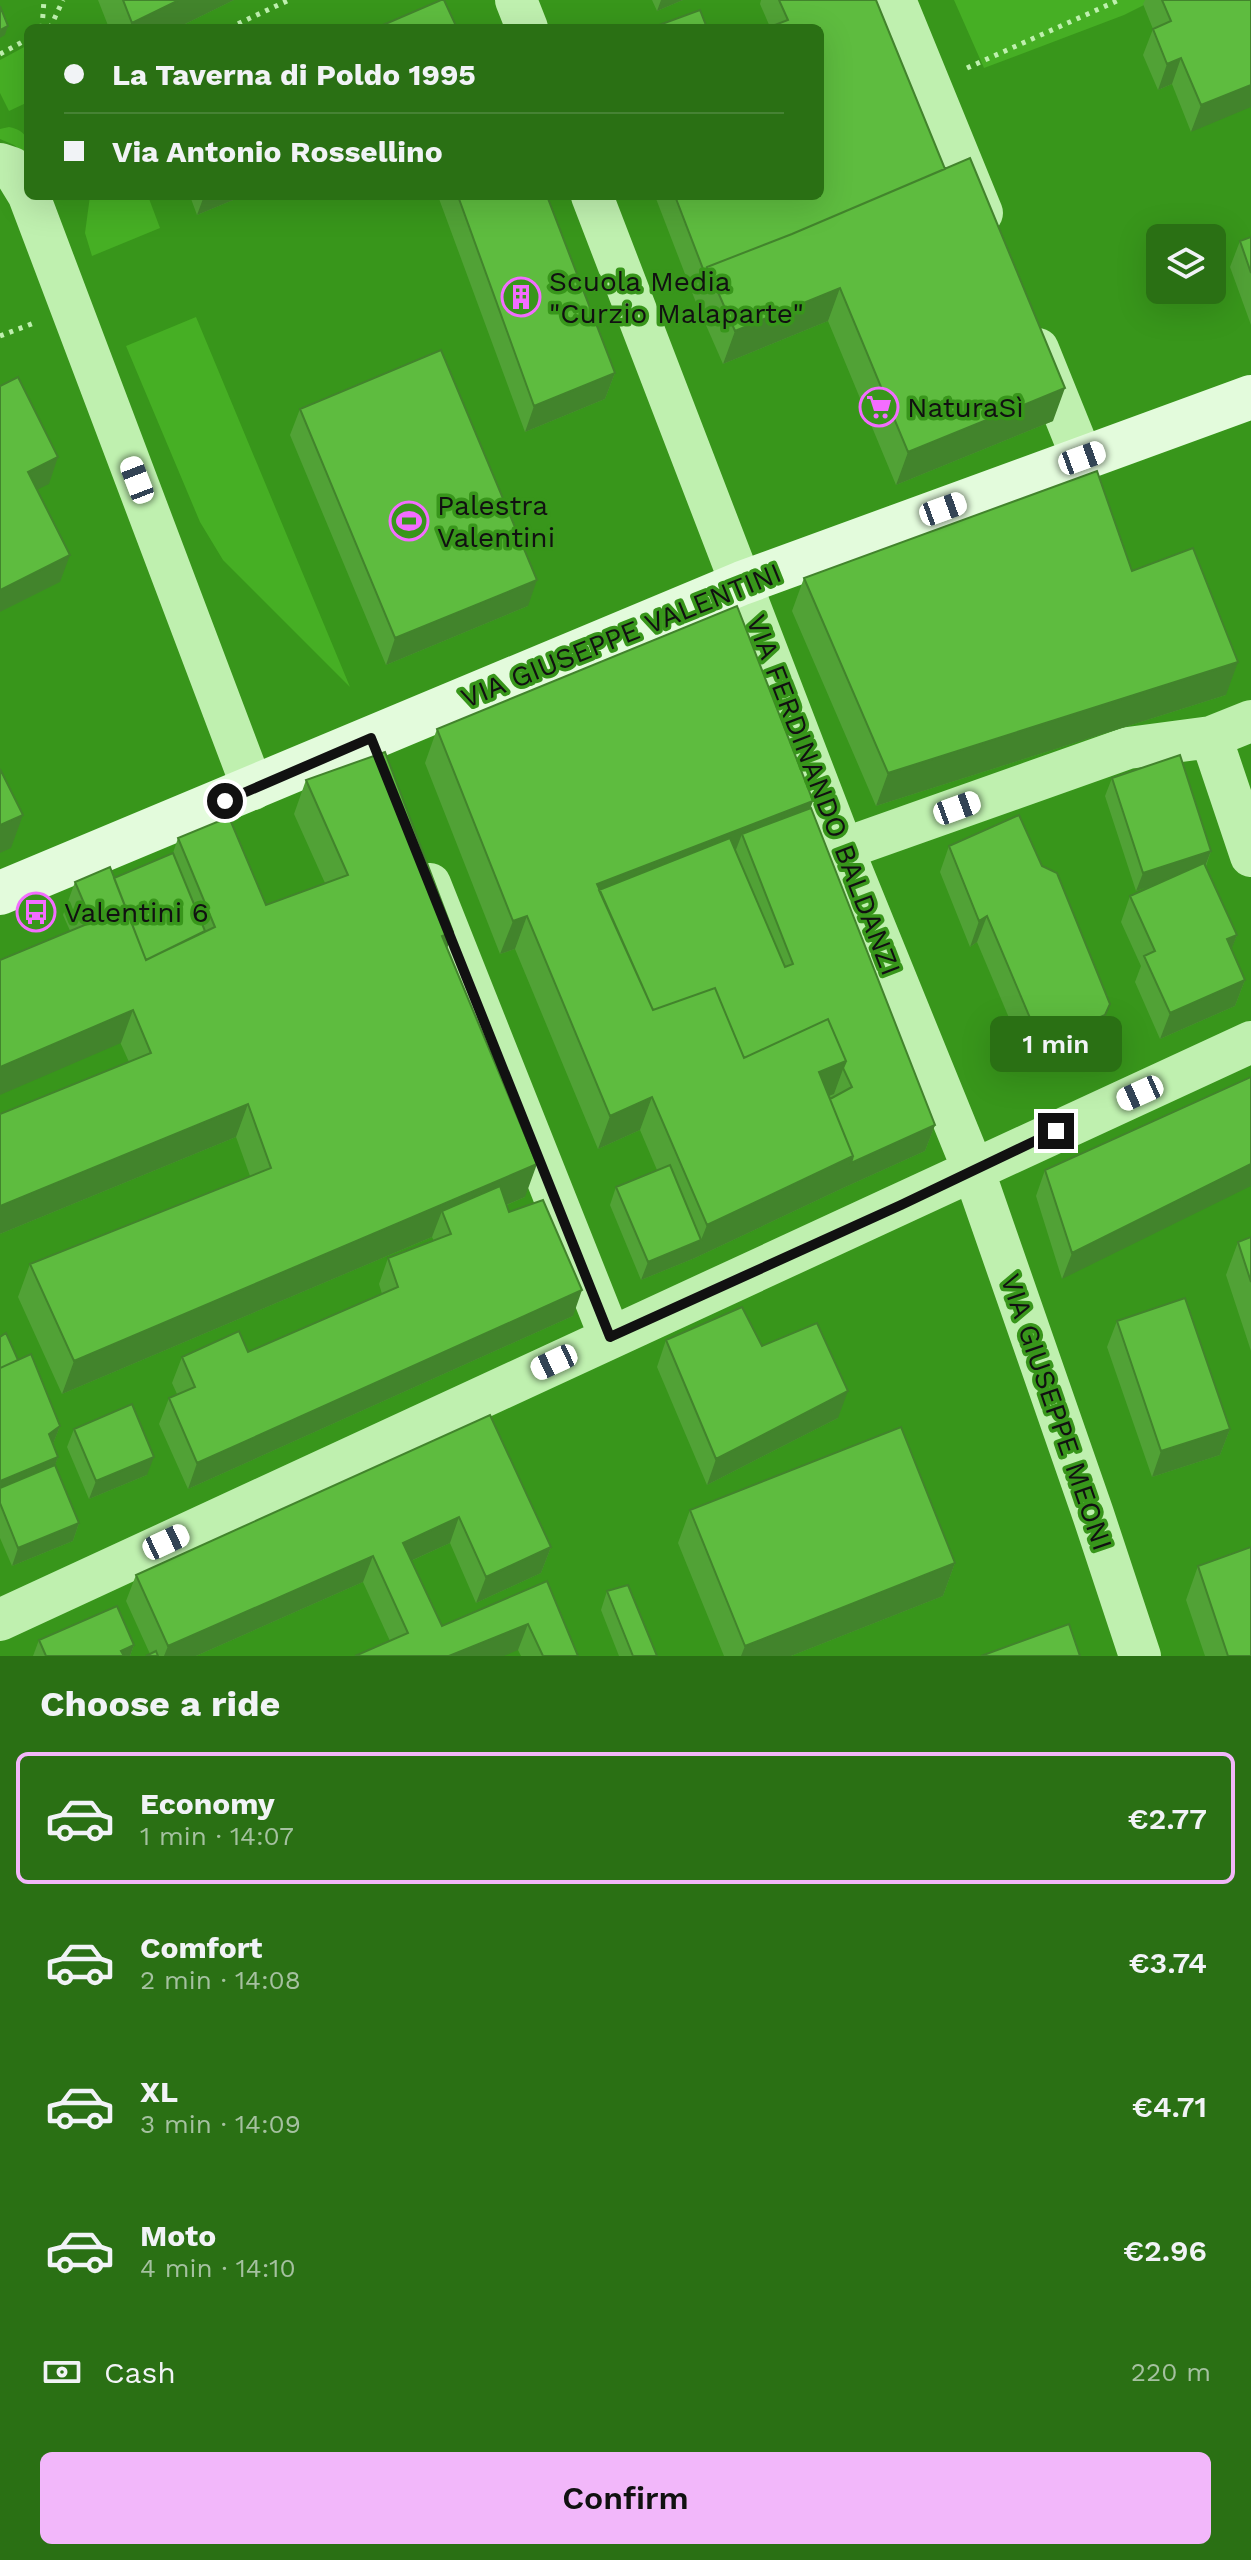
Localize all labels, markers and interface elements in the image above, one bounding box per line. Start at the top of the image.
text: La Taverna di Poldo 1995 [112,57,476,92]
text: Via Antonio Rossellino [112,134,443,169]
map controls [1146,224,1226,304]
button: layers [1146,224,1226,304]
place label: Scuola Media "Curzio Malaparte" [549,265,804,330]
building icon: Scuola Media "Curzio Malaparte" [500,276,542,318]
supermarket icon: NaturaSì [858,386,900,428]
place label: NaturaSì [907,391,1024,424]
car [1055,439,1109,477]
car [117,453,157,507]
place label: Palestra Valentini [437,489,555,554]
car [916,490,970,528]
sports icon: Palestra Valentini [388,500,430,542]
street label: VIA GIUSEPPE VALENTINI [456,556,786,715]
street label: VIA FERDINANDO BALDANZI [739,610,908,980]
route start [207,783,243,819]
car [930,789,984,827]
bus stop icon: Valentini 6 [15,891,57,933]
place label: Valentini 6 [64,896,209,929]
callout: 1 min [990,1015,1122,1071]
text: 1 min [1023,1029,1089,1059]
car [1113,1072,1167,1114]
route end [1038,1113,1074,1149]
street label: VIA GIUSEPPE MEONI [994,1270,1119,1555]
car [527,1341,581,1383]
car [139,1521,193,1563]
text: Choose a ride [40,1683,280,1725]
icon: car [44,1782,116,1854]
text: Economy [140,1786,275,1821]
text: €2.77 [1127,1801,1207,1836]
text: 1 min · 14:07 [140,1821,294,1851]
icon: car [44,1926,116,1998]
text: Comfort [140,1930,262,1965]
text: €3.74 [1129,1945,1207,1980]
text: 2 min · 14:08 [140,1965,301,1995]
icon: car [44,2070,116,2142]
text: XL [140,2074,178,2109]
text: €4.71 [1132,2089,1207,2124]
text: 3 min · 14:09 [140,2109,301,2139]
icon: car [44,2214,116,2286]
text: Moto [140,2218,216,2253]
text: €2.96 [1123,2233,1207,2268]
text: 4 min · 14:10 [140,2253,296,2283]
icon: cash [40,2350,84,2394]
text: Cash [104,2355,176,2390]
text: 220 m [1131,2357,1211,2387]
button: Confirm [40,2452,1211,2544]

